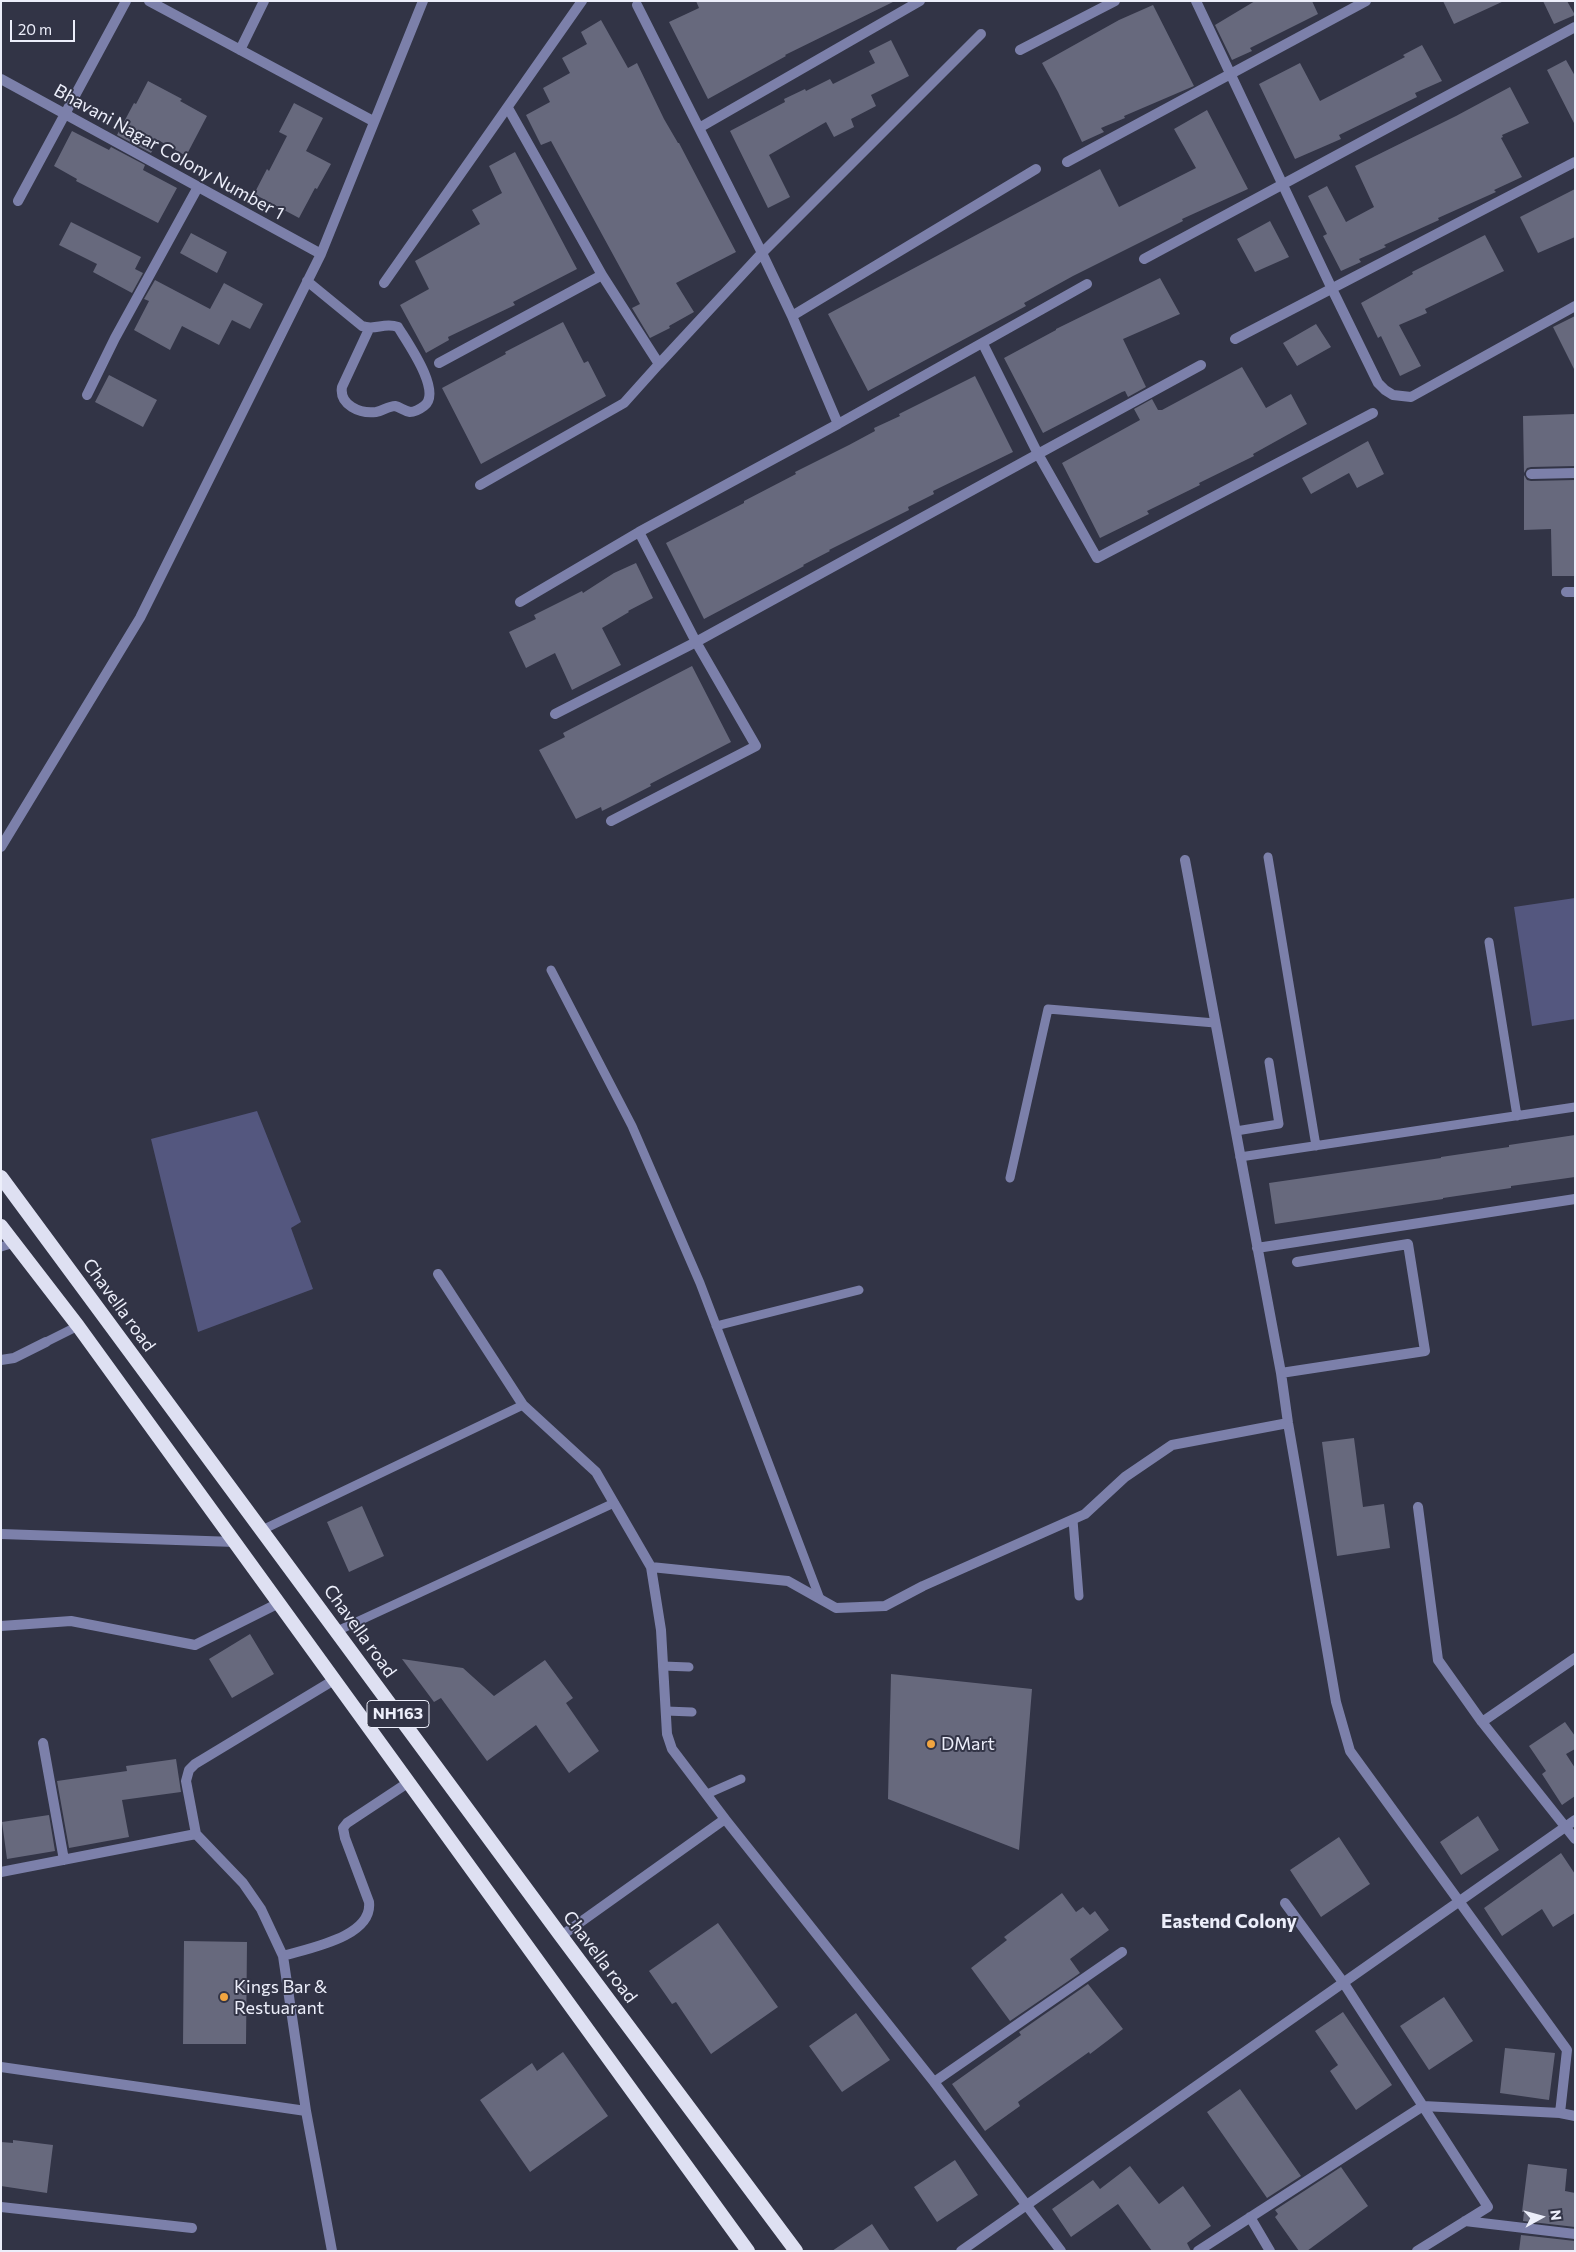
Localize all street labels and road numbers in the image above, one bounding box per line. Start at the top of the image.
street label: Bhavani Nagar Colony Number 1 [50,80,288,224]
street label: Chavella road [78,1254,160,1356]
street label: Chavella road [319,1580,401,1682]
road number: NH163 [367,1700,429,1728]
street label: Chavella road [558,1907,642,2007]

